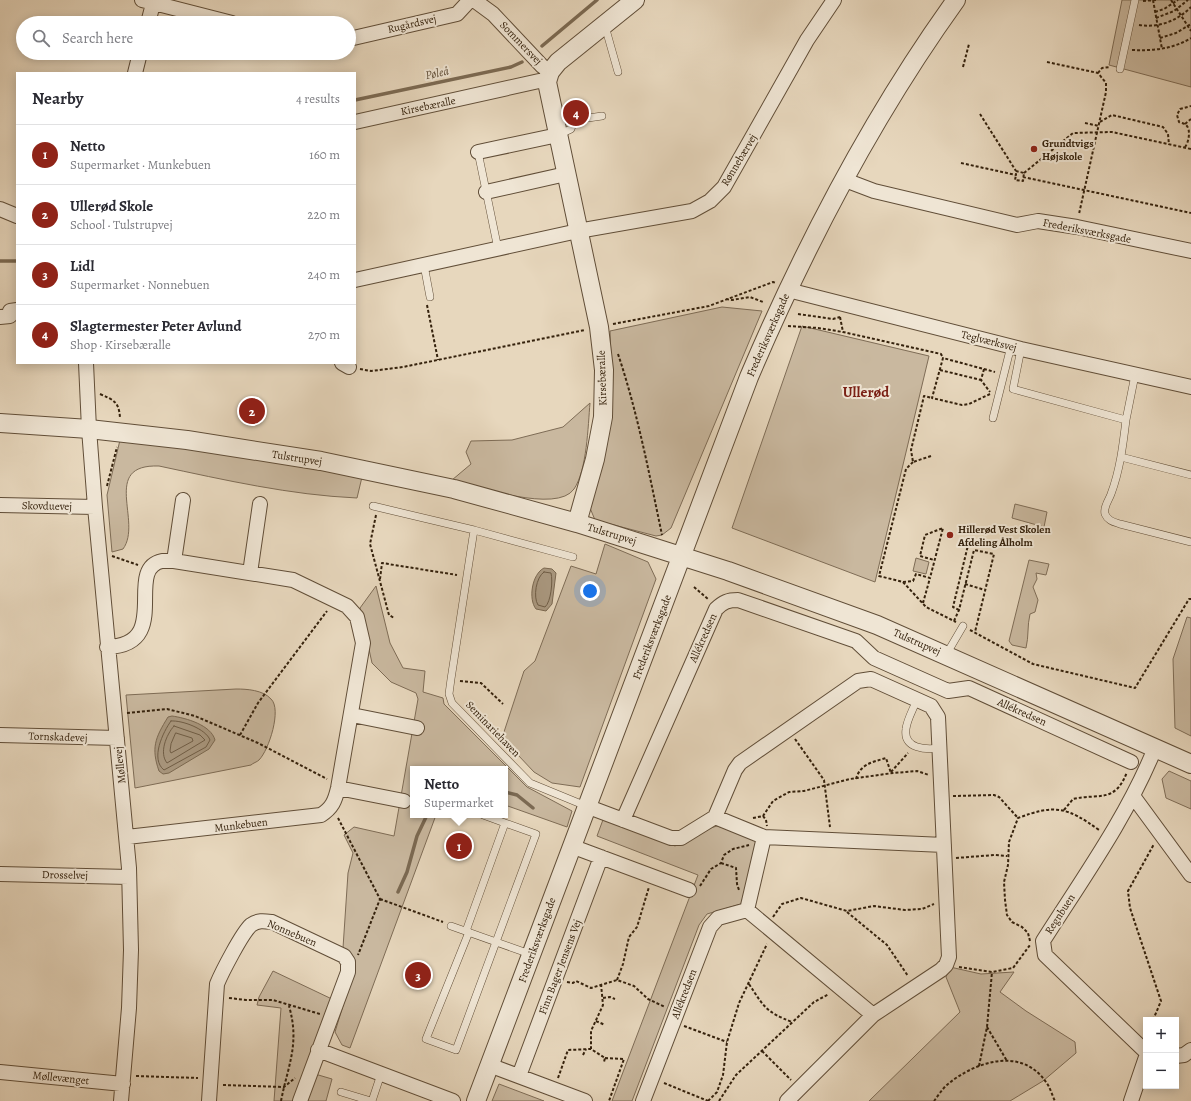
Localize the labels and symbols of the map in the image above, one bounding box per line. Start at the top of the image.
street label: Rugårdsvej [386,11,438,37]
street label: Sommersvej [496,18,546,68]
water label: Pøleå [424,63,451,83]
street label: Kirsebæralle [399,93,457,119]
pin: 4 [563,98,589,128]
street label: Rønnebærvej [718,131,760,189]
place label: Grundtvigs Højskole [1042,136,1094,164]
marker: Grundtvigs Højskole [1029,144,1039,154]
street label: Frederiksværksgade [1041,215,1133,247]
street label: Frederiksværksgade [743,291,793,379]
street label: Teglværksvej [960,327,1018,355]
street label: Kirsebæralle [594,350,610,406]
district label: Ullerød [843,382,890,402]
pin: 2 [239,396,265,426]
street label: Tulstrupvej [271,447,323,469]
street label: Skovduevej [22,498,72,514]
street label: Tulstrupvej [586,519,638,549]
place label: Hillerød Vest Skolen Afdeling Ålholm [957,522,1051,550]
marker: Hillerød Vest Skolen Afdeling Ålholm [945,530,955,540]
your location [580,581,600,601]
street label: Frederiksværksgade [629,592,675,682]
street label: Allékredsen [685,611,720,666]
street label: Tulstrupvej [891,625,943,659]
street label: Allékredsen [994,694,1049,729]
street label: Seminariehaven [462,698,524,760]
street label: Tornskadevej [28,728,88,746]
street label: Møllevej [111,746,129,784]
street label: Munkebuen [213,814,269,836]
pin: 1 [446,831,472,861]
street label: Drosselvej [42,867,88,883]
street label: Regnbuen [1041,891,1079,937]
street label: Frederiksværksgade [515,895,559,985]
street label: Nonnebuen [265,916,319,950]
street label: Finn Bager Jensens Vej [535,917,585,1017]
pin: 3 [405,960,431,990]
street label: Allékredsen [667,967,700,1022]
street label: Møllevænget [32,1068,90,1088]

